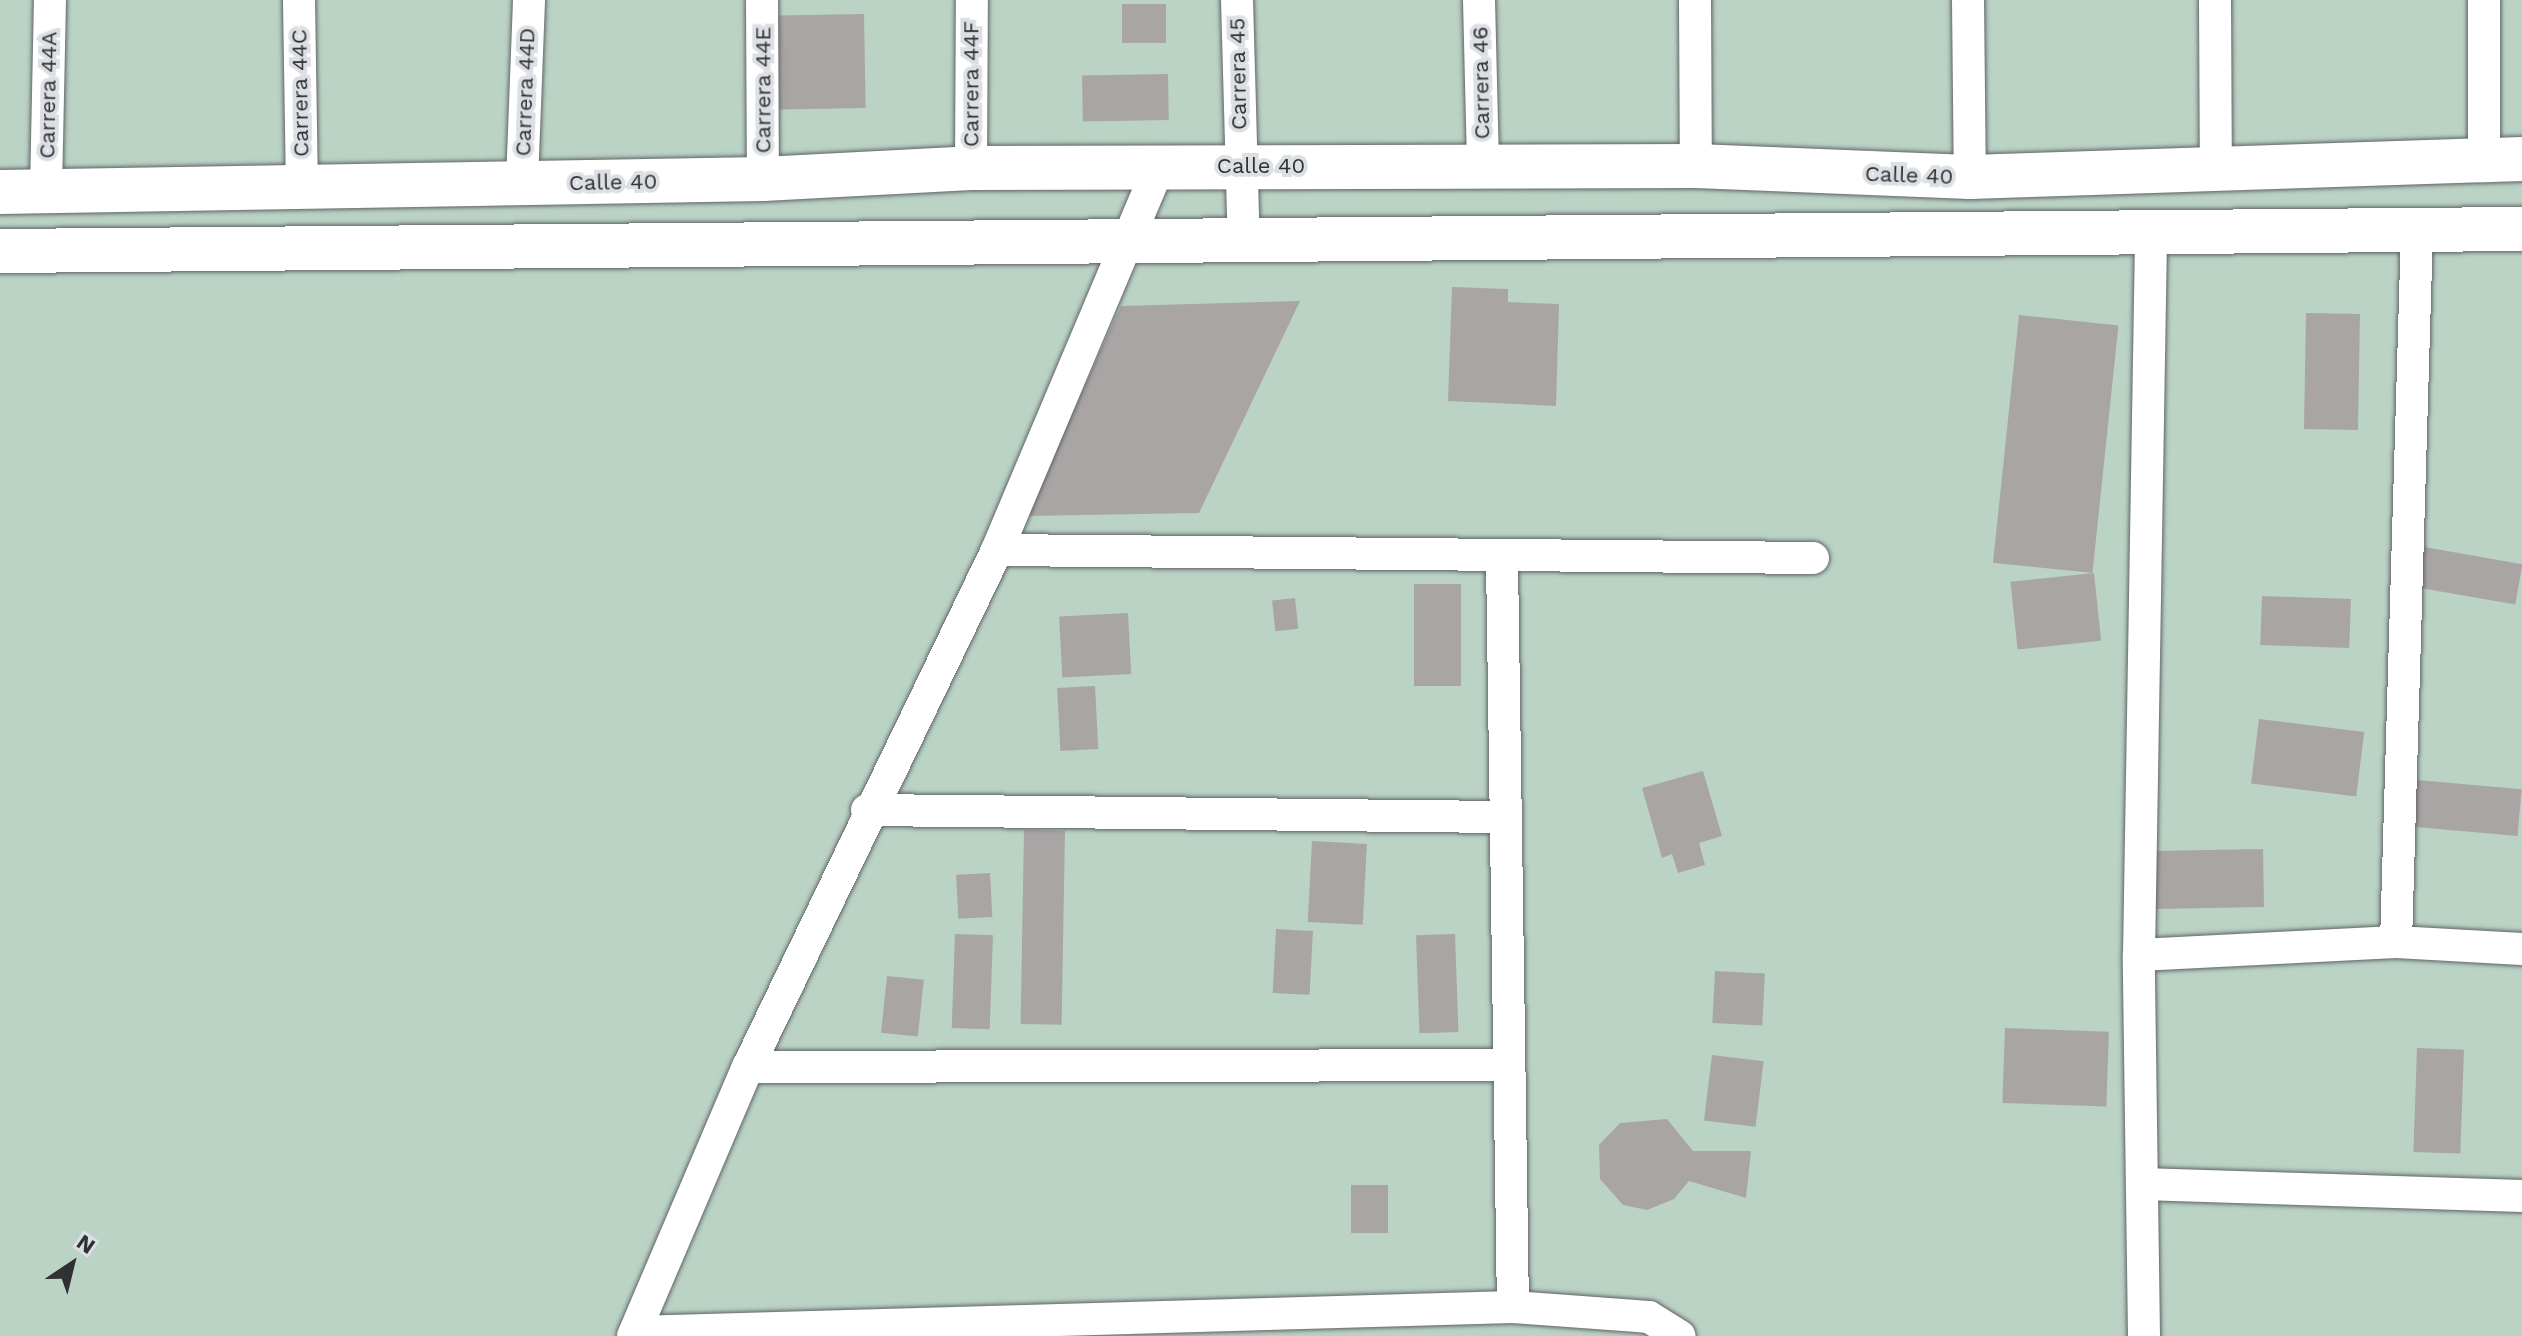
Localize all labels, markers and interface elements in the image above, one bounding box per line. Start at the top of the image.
street label: Carrera 45 [1224,17,1252,131]
street label: Carrera 44F [958,21,984,147]
street label: Carrera 44E [750,26,776,154]
street label: Carrera 46 [1467,26,1495,140]
street label: Carrera 44D [510,27,540,157]
street label: Carrera 44C [286,29,314,157]
street label: Carrera 44A [34,31,62,159]
street label: Calle 40 [1217,153,1305,179]
street label: Calle 40 [1864,160,1954,190]
street label: Calle 40 [569,168,657,196]
north arrow [32,1224,112,1304]
text: N [72,1229,100,1259]

